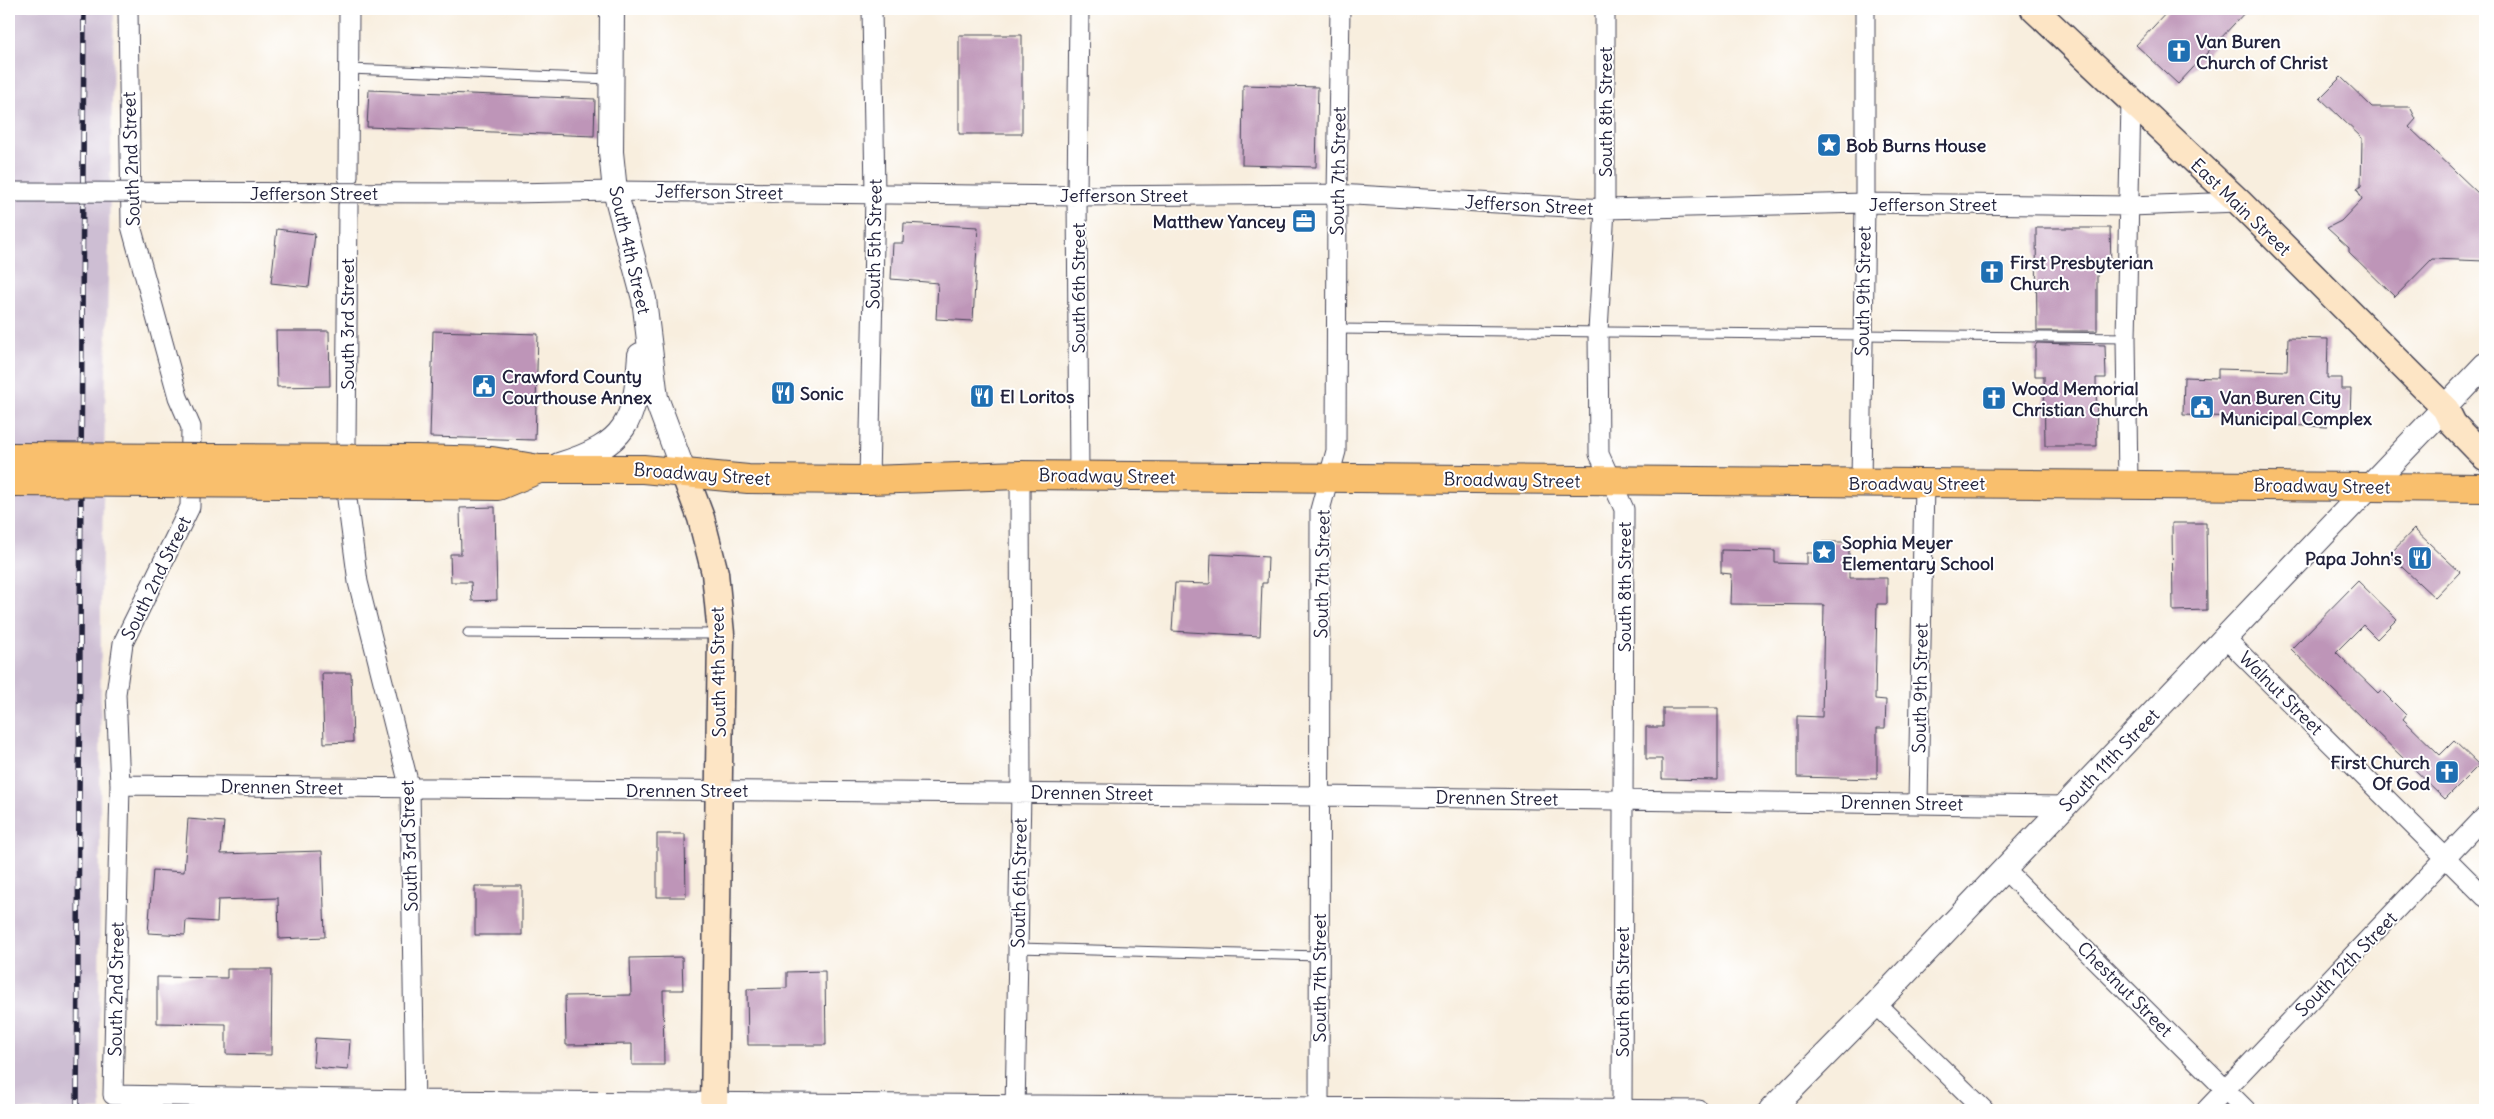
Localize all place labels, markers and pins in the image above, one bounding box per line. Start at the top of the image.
place label: Van Buren Church of Christ [2196,30,2329,74]
church icon: Van Buren Church of Christ [2166,38,2192,64]
place icon: Bob Burns House [1816,132,1842,158]
place label: Bob Burns House [1846,134,1986,157]
office icon: Matthew Yancey [1291,208,1317,234]
place label: Matthew Yancey [1152,210,1286,233]
place label: First Presbyterian Church [2010,251,2154,295]
church icon: First Presbyterian Church [1979,259,2005,285]
place label: Crawford County Courthouse Annex [502,365,652,409]
public building icon: Crawford County Courthouse Annex [471,373,497,399]
place label: Wood Memorial Christian Church [2012,377,2149,421]
restaurant icon: Sonic [770,380,796,406]
place label: Sonic [800,382,844,405]
restaurant icon: El Loritos [969,383,995,409]
place label: El Loritos [1000,385,1074,408]
church icon: Wood Memorial Christian Church [1981,385,2007,411]
place label: Van Buren City Municipal Complex [2220,386,2372,430]
public building icon: Van Buren City Municipal Complex [2189,394,2215,420]
place label: Sophia Meyer Elementary School [1842,531,1994,575]
place icon: Sophia Meyer Elementary School [1811,539,1837,565]
restaurant icon: Papa John's [2407,545,2433,571]
place label: Papa John's [2305,547,2402,570]
place label: First Church Of God [2331,751,2431,795]
church icon: First Church Of God [2434,759,2460,785]

